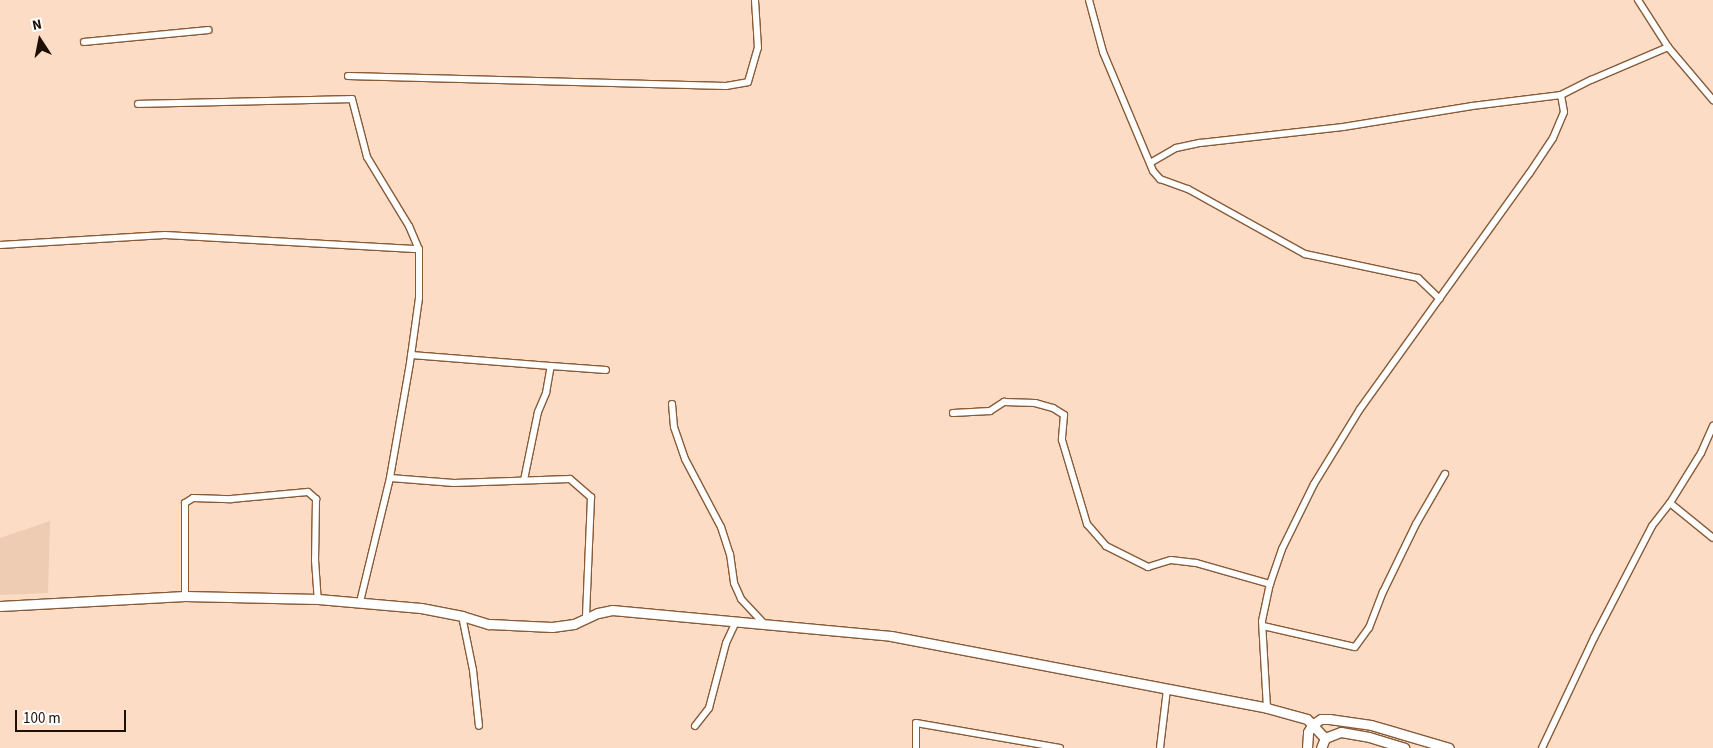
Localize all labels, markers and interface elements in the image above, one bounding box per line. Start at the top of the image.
north arrow [15,15,65,65]
text: N [31,15,44,36]
scale bar [18,700,129,732]
text: 100 m [23,708,61,729]

